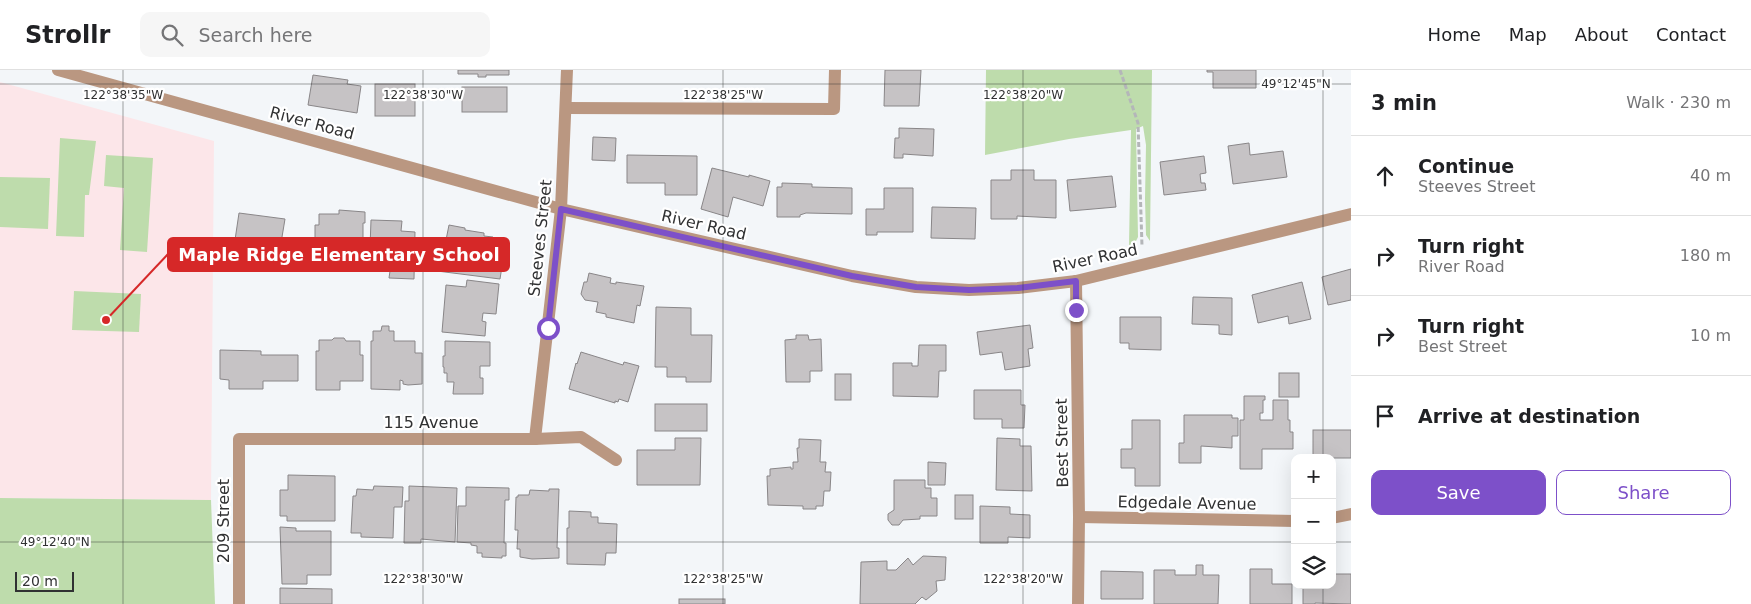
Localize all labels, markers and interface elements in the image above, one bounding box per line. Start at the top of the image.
search box [140,12,490,57]
text: Strollr [25,21,110,49]
icon: search [158,21,186,49]
text: Search here [198,24,313,46]
text: Home [1428,24,1481,45]
text: Map [1509,24,1547,45]
text: About [1575,24,1628,45]
text: Contact [1656,24,1726,45]
text: 49°12'45"N [1261,77,1331,91]
text: 122°38'35"W [83,88,163,102]
text: 122°38'30"W [383,88,463,102]
text: 122°38'25"W [683,88,763,102]
text: 122°38'20"W [983,88,1063,102]
text: 3 min [1371,91,1437,115]
text: Walk · 230 m [1626,93,1731,112]
street label: River Road [268,103,356,143]
text: Continue [1418,155,1514,177]
icon: ahead [1371,162,1399,190]
text: 40 m [1690,166,1731,185]
text: Steeves Street [1418,177,1535,196]
street label: Steeves Street [524,179,556,297]
street label: River Road [660,206,748,244]
text: Turn right [1418,235,1524,257]
callout: Maple Ridge Elementary School [168,238,509,271]
street label: River Road [1051,240,1139,276]
icon: right [1371,242,1399,270]
text: Maple Ridge Elementary School [178,244,500,265]
text: 180 m [1680,246,1731,265]
text: River Road [1418,257,1505,276]
route end [1065,299,1088,322]
text: Turn right [1418,315,1524,337]
route start [537,317,560,340]
icon: right [1371,322,1399,350]
text: 10 m [1690,326,1731,345]
text: Best Street [1418,337,1507,356]
street label: Best Street [1052,398,1072,488]
icon: arrive [1371,402,1399,430]
text: Arrive at destination [1418,405,1640,427]
street label: 115 Avenue [383,413,479,432]
map controls [1291,454,1336,589]
button: + [1291,454,1336,499]
button: Save [1371,470,1546,515]
button: Share [1556,470,1731,515]
street label: 209 Street [214,479,233,563]
street label: Edgedale Avenue [1117,492,1257,514]
button: − [1291,499,1336,544]
text: 49°12'40"N [20,535,90,549]
button: layers [1291,544,1336,589]
scale bar [15,569,74,592]
text: 122°38'30"W [383,572,463,586]
text: 122°38'25"W [683,572,763,586]
text: 122°38'20"W [983,572,1063,586]
text: 20 m [22,573,58,589]

